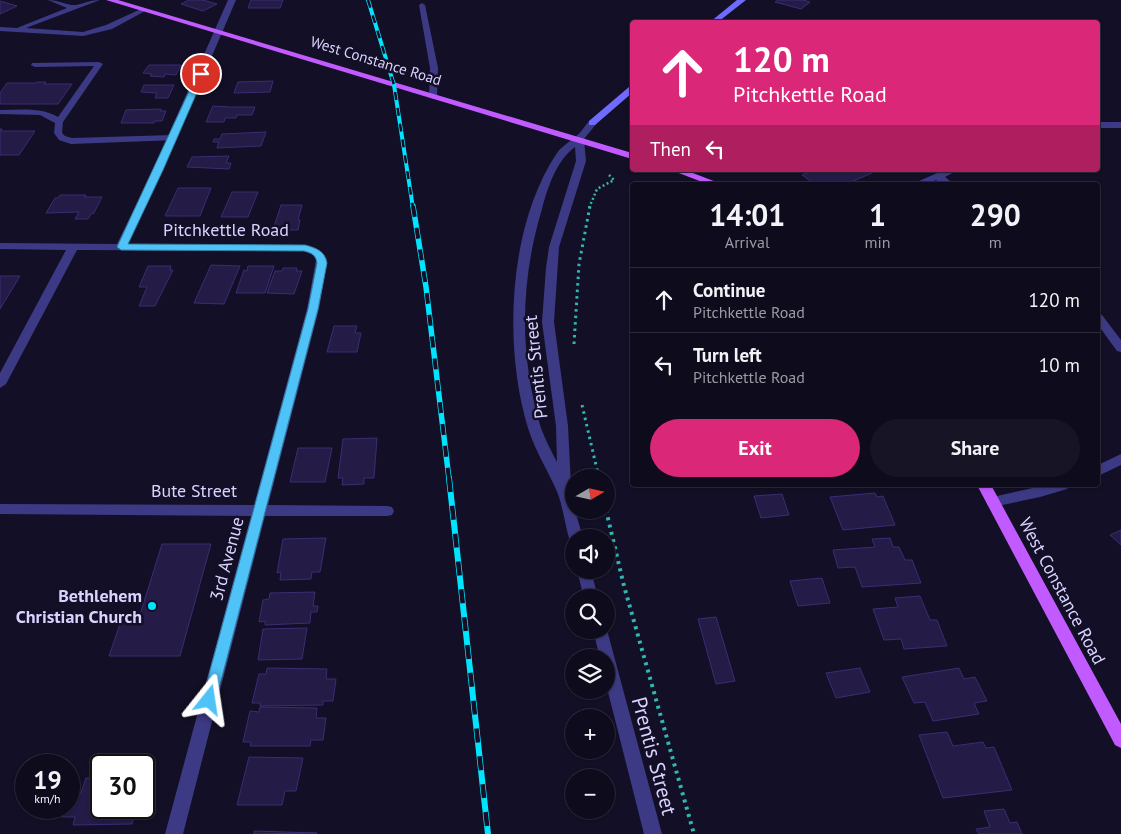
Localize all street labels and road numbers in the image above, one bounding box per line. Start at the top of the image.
street label: West Constance Road [308,32,444,89]
street label: Pitchkettle Road [163,218,289,241]
street label: Prentis Street [519,314,552,420]
street label: Bute Street [151,479,237,502]
street label: West Constance Road [1014,513,1111,668]
street label: 3rd Avenue [204,514,249,603]
street label: Prentis Street [626,694,683,818]

